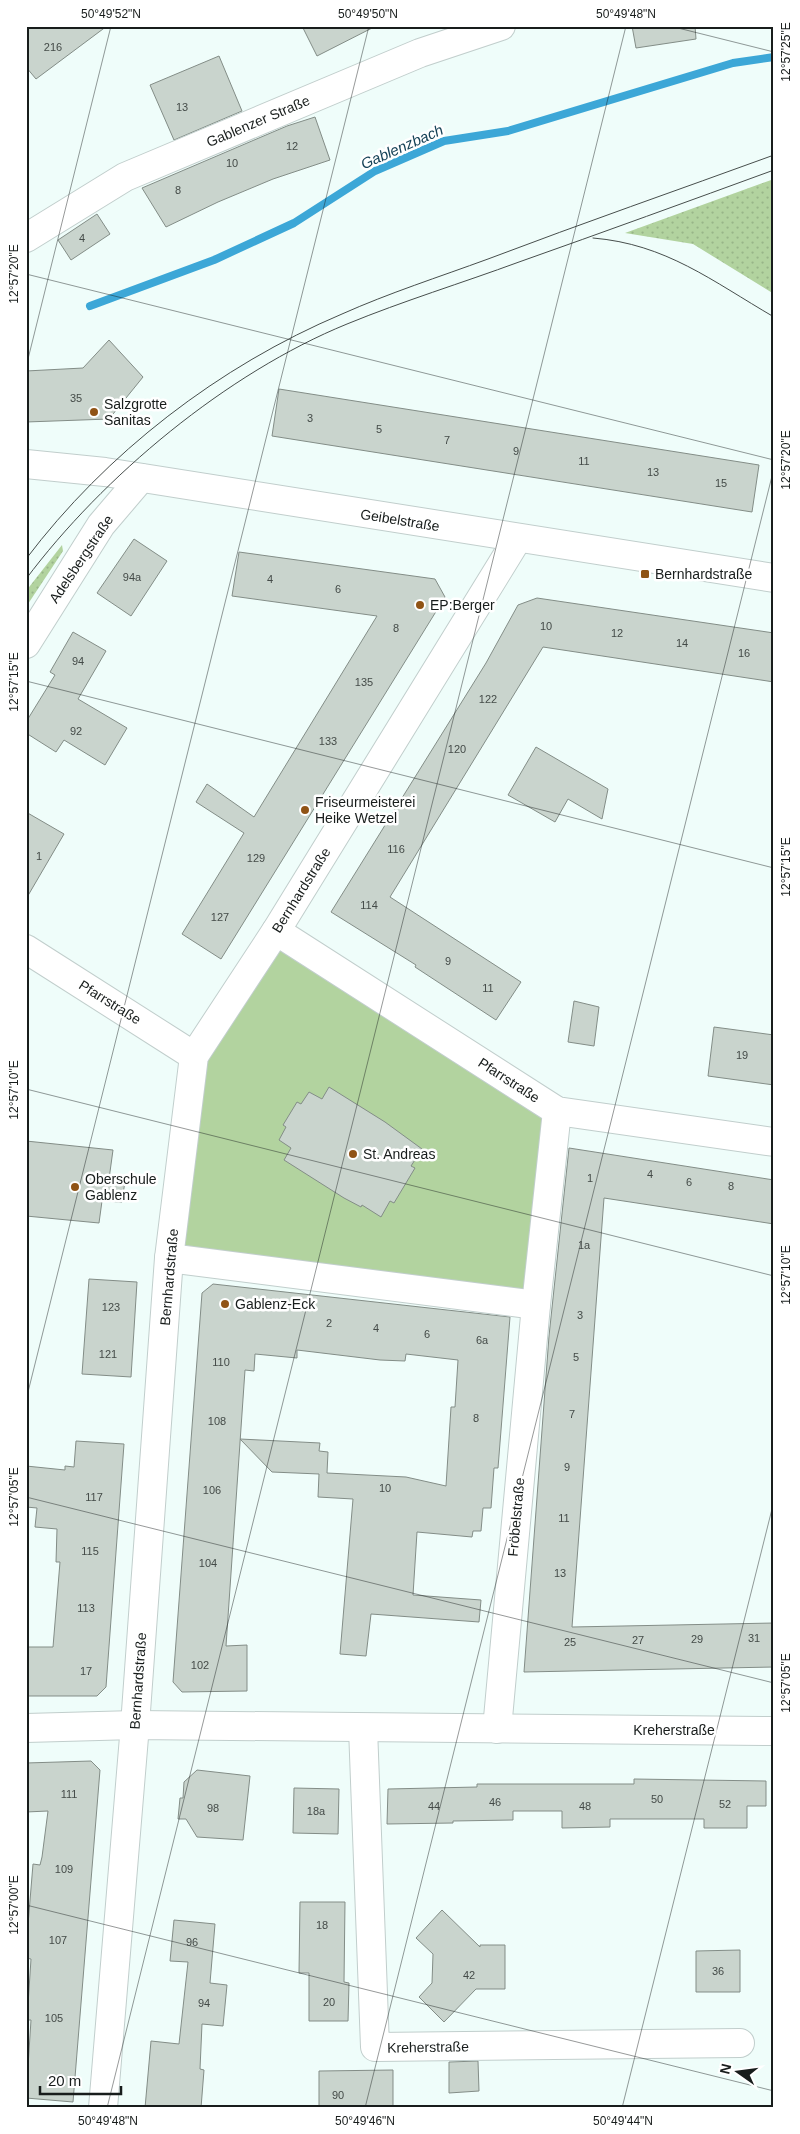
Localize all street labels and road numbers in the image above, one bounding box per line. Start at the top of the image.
street label: Gablenzer Straße [204,92,312,150]
street label: Geibelstraße [359,506,441,534]
street label: Adelsbergstraße [46,512,116,606]
street label: Bernhardstraße [268,844,334,935]
street label: Pfarrstraße [76,977,144,1027]
street label: Pfarrstraße [475,1054,543,1106]
street label: Bernhardstraße [157,1228,181,1326]
street label: Fröbelstraße [505,1477,527,1557]
street label: Bernhardstraße [127,1632,149,1730]
street label: Kreherstraße [633,1722,715,1738]
street label: Kreherstraße [387,2038,469,2056]

